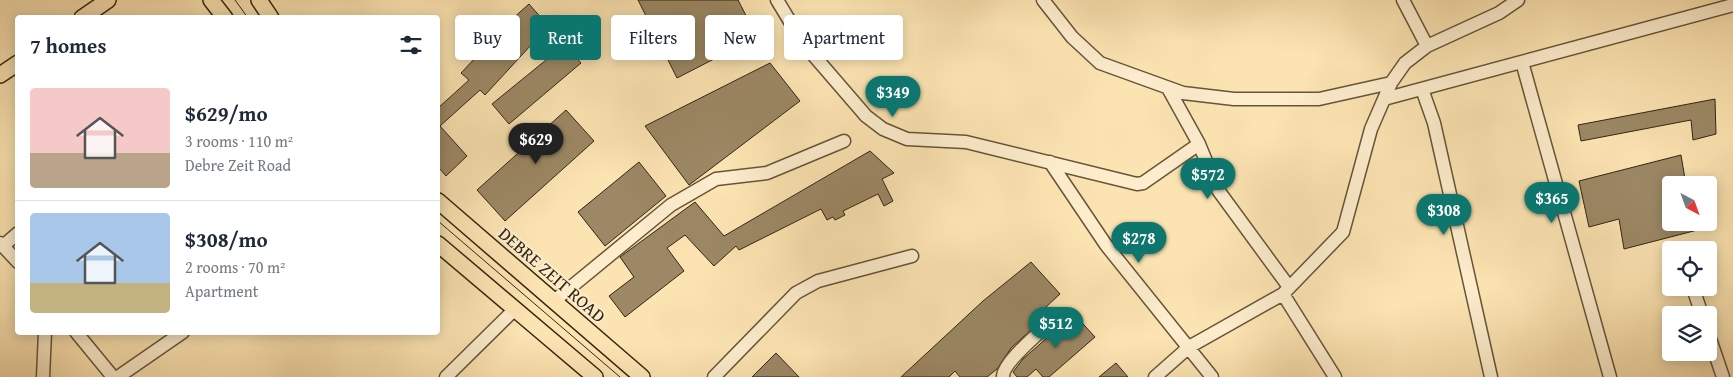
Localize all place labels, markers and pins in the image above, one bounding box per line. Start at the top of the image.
pin: $349 [863,76,923,118]
pin: $629 [506,122,566,165]
pin: $572 [1178,158,1238,200]
pin: $365 [1522,182,1582,224]
pin: $308 [1414,194,1474,236]
pin: $278 [1109,222,1169,264]
pin: $512 [1026,306,1086,349]

